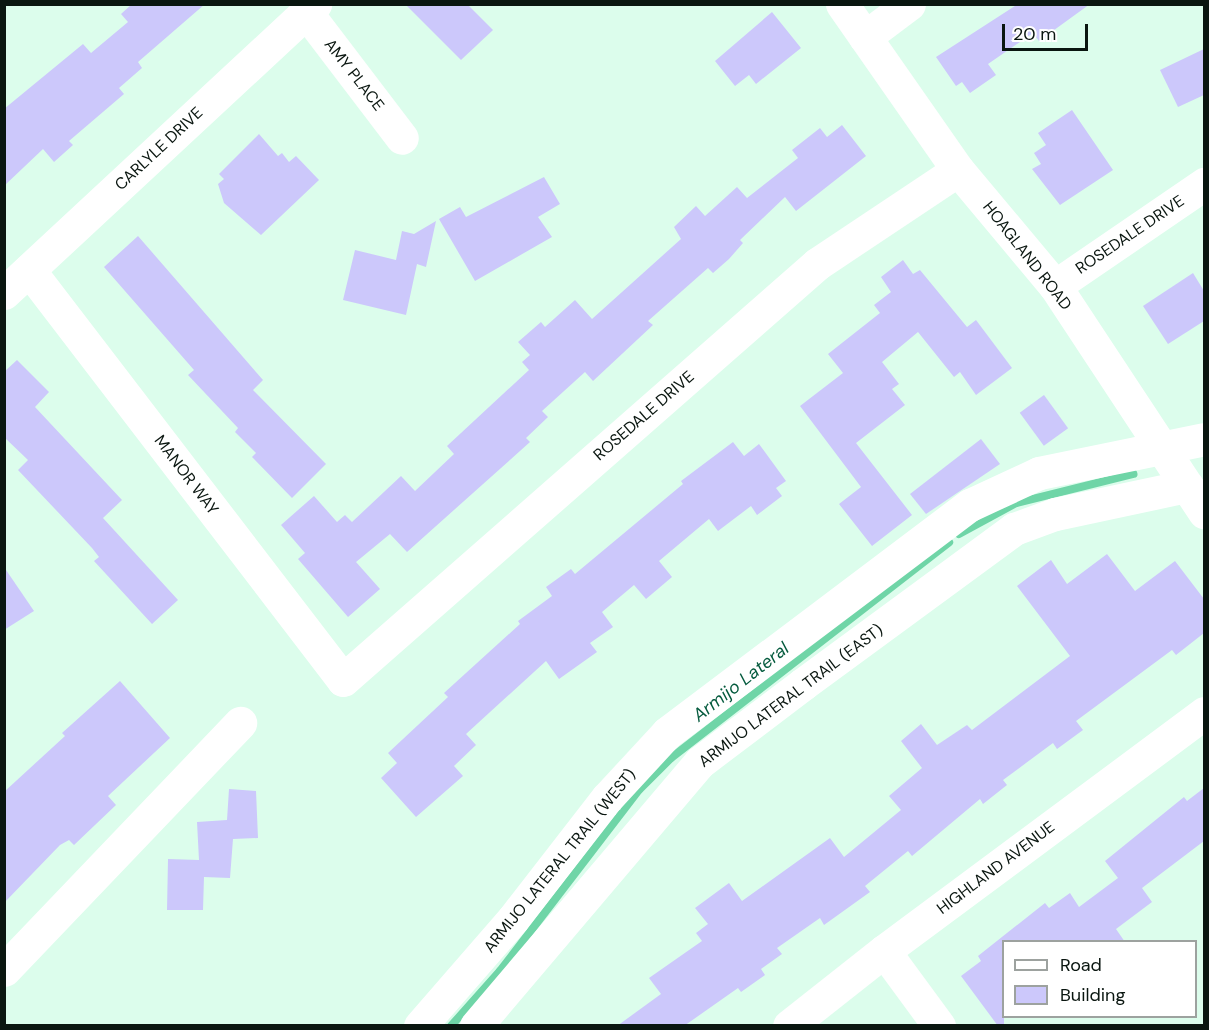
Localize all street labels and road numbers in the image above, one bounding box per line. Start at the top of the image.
street label: AMY PLACE [320,35,388,115]
street label: CARLYLE DRIVE [111,103,207,195]
street label: ROSEDALE DRIVE [1072,192,1188,278]
street label: HOAGLAND ROAD [979,198,1075,314]
street label: ROSEDALE DRIVE [590,367,698,465]
street label: MANOR WAY [150,432,222,518]
street label: ARMIJO LATERAL TRAIL (EAST) [695,620,887,772]
street label: ARMIJO LATERAL TRAIL (WEST) [480,765,640,957]
street label: HIGHLAND AVENUE [933,817,1059,919]

